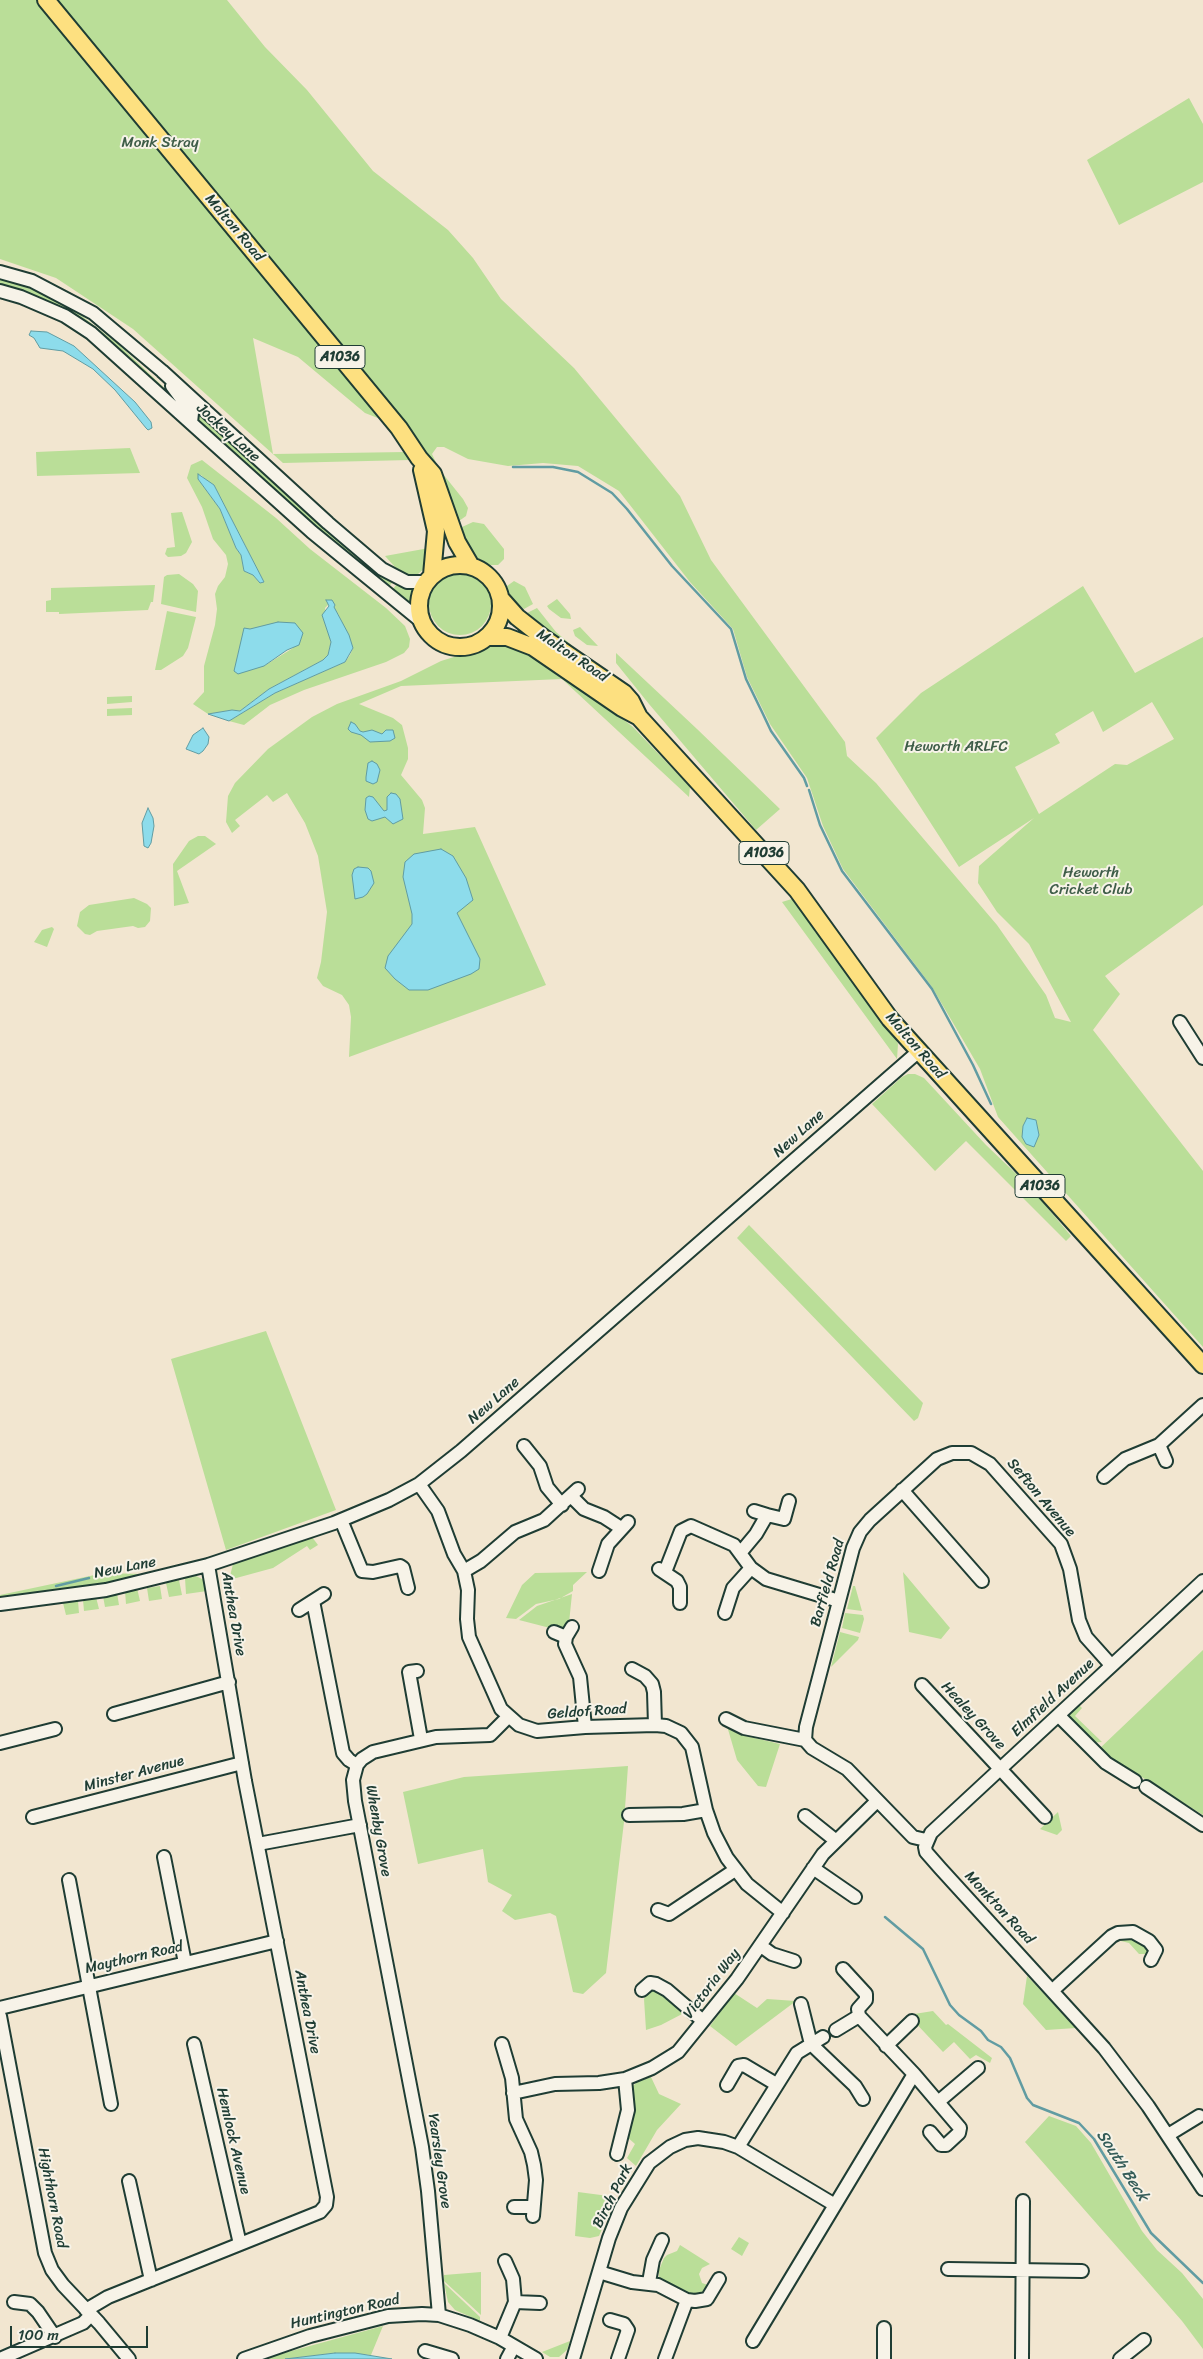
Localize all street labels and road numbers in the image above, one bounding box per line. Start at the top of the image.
street label: Malton Road [201,191,267,265]
road number: A1036 [315,346,365,368]
street label: Jockey Lane [192,400,264,466]
street label: Malton Road [533,625,611,687]
road number: A1036 [739,841,789,864]
street label: Malton Road [881,1009,949,1083]
street label: New Lane [770,1106,828,1162]
road number: A1036 [1015,1174,1065,1198]
street label: New Lane [464,1374,524,1428]
street label: Sefton Avenue [1003,1455,1079,1541]
street label: Barfield Road [807,1537,849,1629]
street label: New Lane [93,1553,157,1583]
street label: Anthea Drive [217,1570,249,1658]
street label: Elmfield Avenue [1008,1655,1098,1741]
street label: Healey Grove [937,1678,1009,1754]
street label: Geldof Road [547,1700,627,1724]
street label: Minster Avenue [82,1752,186,1796]
street label: Whenby Grove [361,1784,395,1878]
street label: Monkton Road [960,1868,1038,1948]
street label: Maythorn Road [83,1938,185,1978]
street label: Victoria Way [680,1945,744,2023]
street label: Anthea Drive [290,1968,324,2056]
street label: Hemlock Avenue [212,2086,254,2196]
street label: Yearsley Grove [423,2112,455,2210]
street label: Highthorn Road [33,2146,71,2250]
street label: Birch Park [589,2161,637,2231]
street label: Huntington Road [289,2291,401,2333]

